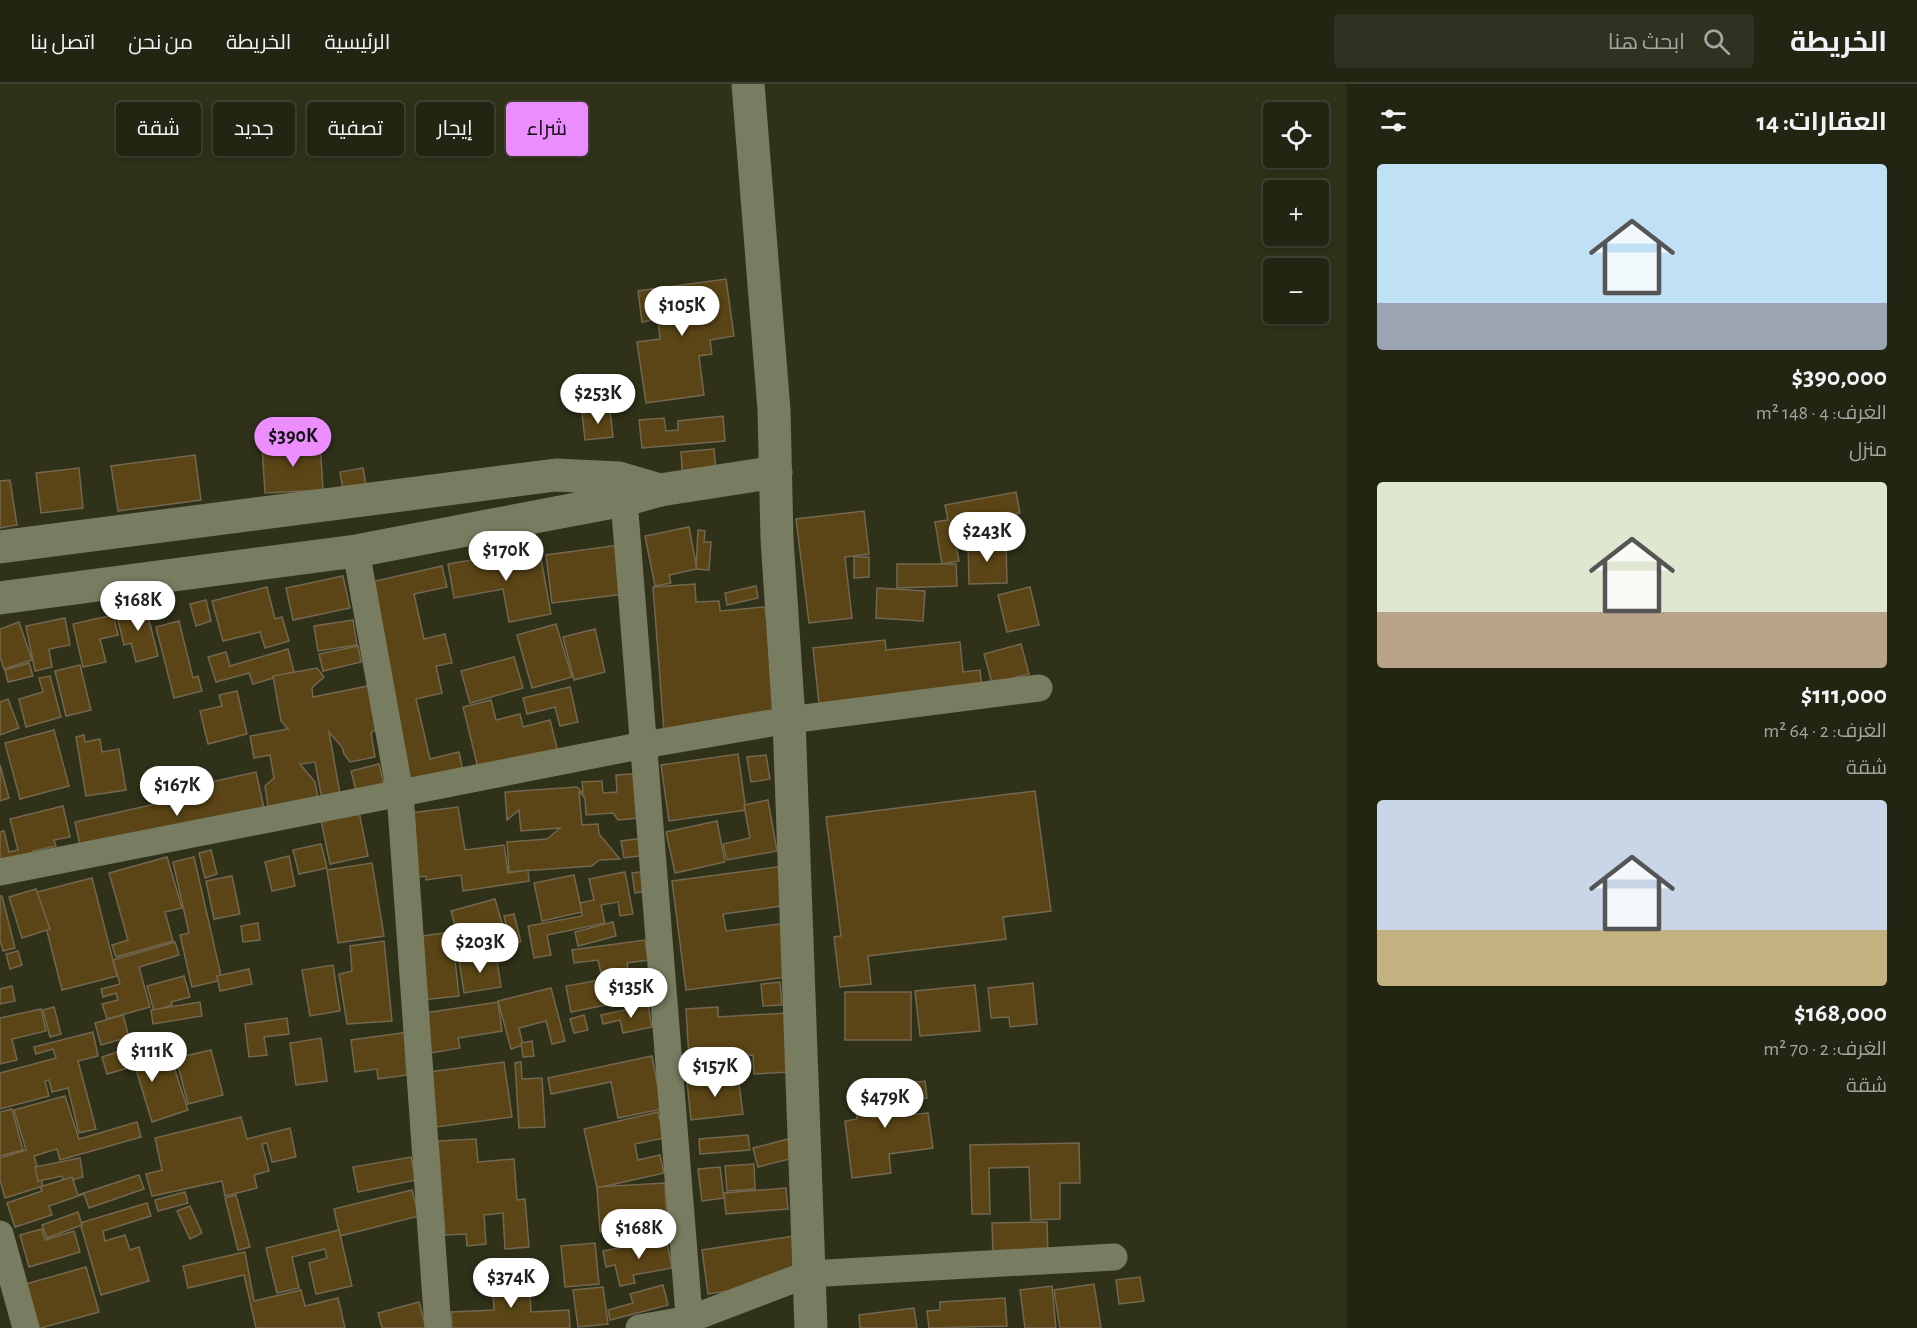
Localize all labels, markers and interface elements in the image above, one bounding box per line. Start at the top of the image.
search box [1334,14,1754,68]
icon: search [1700,25,1733,58]
text: الخريطة [1790,29,1887,57]
text: ابحث هنا [1608,31,1685,53]
text: اتصل بنا [30,32,95,53]
text: من نحن [128,32,193,53]
text: الخريطة [226,32,291,53]
text: الرئيسية [324,32,390,53]
chip: شقة [116,102,201,156]
chip: جديد [213,102,295,156]
chip: تصفية [307,102,404,156]
chip: إيجار [416,102,494,156]
chip: شراء [506,102,588,156]
map controls [1263,102,1329,324]
button: locate [1263,102,1329,168]
icon: filters [1377,104,1410,137]
text: العقارات: 14 [1757,109,1887,135]
button: + [1263,180,1329,246]
icon: home [1578,203,1686,311]
button: − [1263,258,1329,324]
pin: $105K [640,286,724,337]
text: $105K [659,295,705,315]
text: $390,000 [1791,364,1887,390]
pin: $253K [556,374,640,425]
text: $253K [574,383,622,403]
text: الغرف: 4 · 148 m² [1756,403,1887,423]
pin: $390K [251,417,335,468]
text: $390K [268,426,318,446]
text: منزل [1849,440,1887,460]
pin: $243K [945,512,1029,563]
text: $243K [963,521,1011,541]
icon: home [1578,521,1686,629]
pin: $170K [464,531,548,582]
text: $170K [483,540,529,560]
pin: $168K [96,581,180,632]
text: $168K [114,590,162,610]
text: $111,000 [1801,682,1887,708]
text: الغرف: 2 · 64 m² [1763,721,1887,741]
text: شقة [1846,758,1887,778]
pin: $167K [135,766,219,817]
text: $167K [154,775,200,795]
icon: home [1578,839,1686,947]
pin: $203K [438,923,522,974]
text: $203K [455,932,505,952]
pin: $135K [589,968,673,1019]
text: $135K [608,977,654,997]
text: $168,000 [1794,1000,1887,1026]
pin: $111K [110,1032,194,1083]
text: الغرف: 2 · 70 m² [1763,1039,1887,1059]
text: $111K [131,1041,173,1061]
pin: $157K [673,1047,757,1098]
text: $157K [692,1056,738,1076]
text: شقة [1846,1076,1887,1096]
pin: $479K [843,1078,927,1129]
text: $479K [860,1087,910,1107]
pin: $168K [597,1209,681,1260]
text: $168K [615,1218,663,1238]
pin: $374K [469,1258,553,1309]
text: $374K [487,1267,535,1287]

